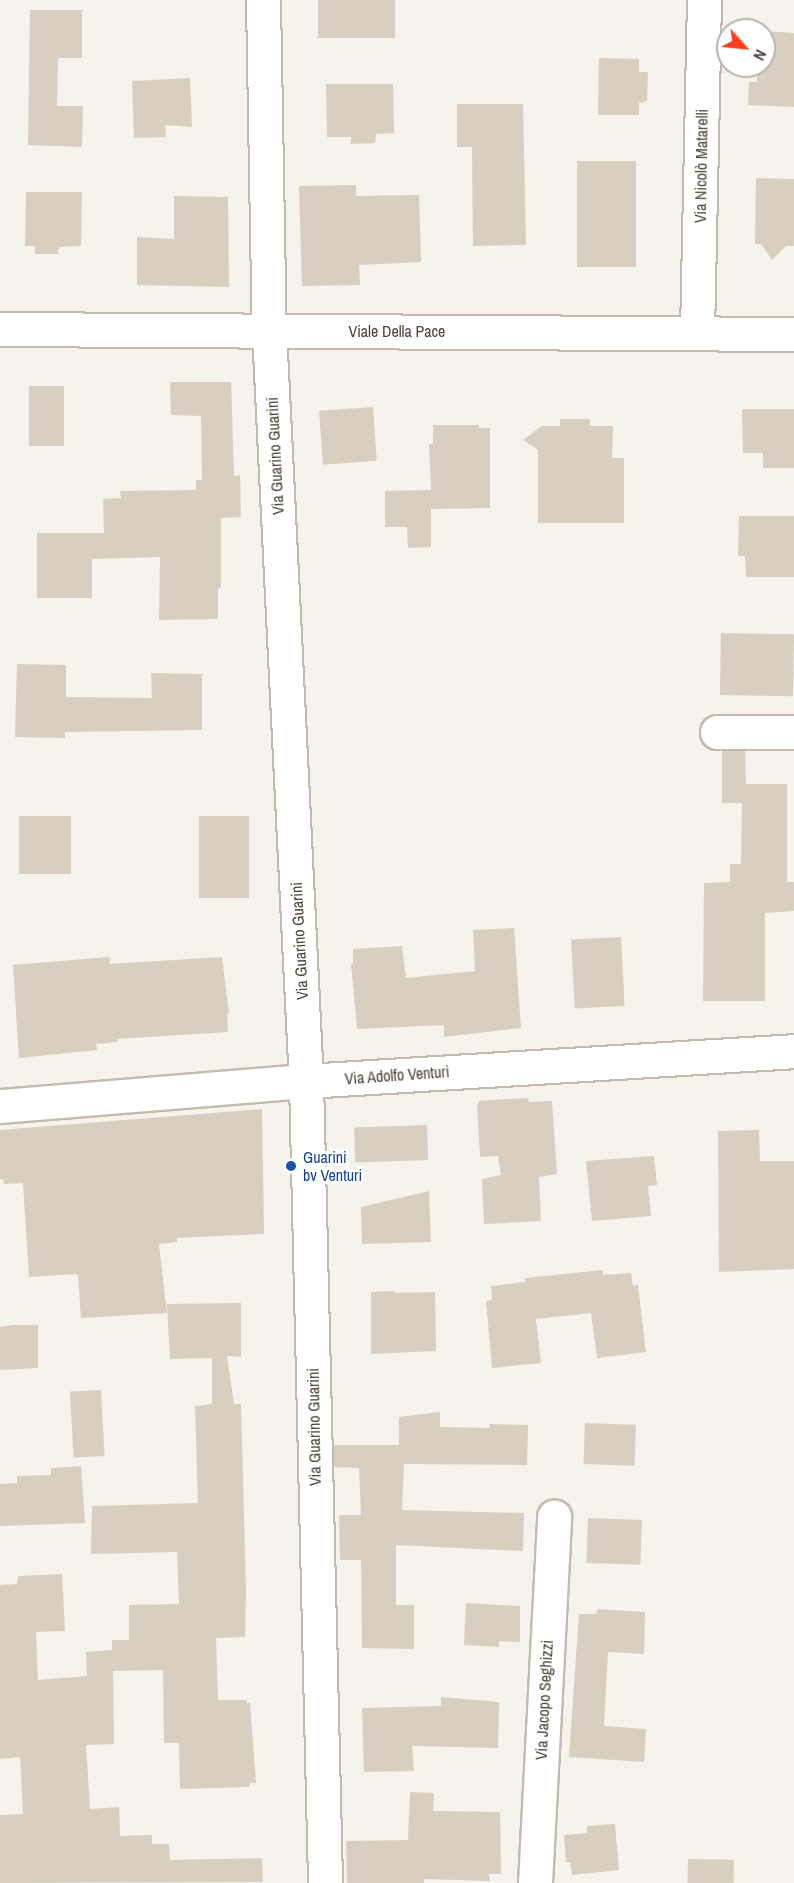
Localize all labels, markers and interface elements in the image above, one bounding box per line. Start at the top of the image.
north arrow [716,18,776,78]
text: N [748,46,772,64]
street label: Via Nicolò Matarelli [690,109,712,223]
street label: Viale Della Pace [349,321,445,341]
street label: Via Guarino Guarini [262,397,288,515]
street label: Via Guarino Guarini [286,882,312,1000]
street label: Via Adolfo Venturi [344,1062,450,1088]
place label: Guarini bv Venturi [303,1147,362,1185]
marker: Guarini bv Venturi [284,1159,298,1173]
street label: Via Guarino Guarini [303,1368,325,1486]
street label: Via Jacopo Seghizzi [531,1640,557,1760]

